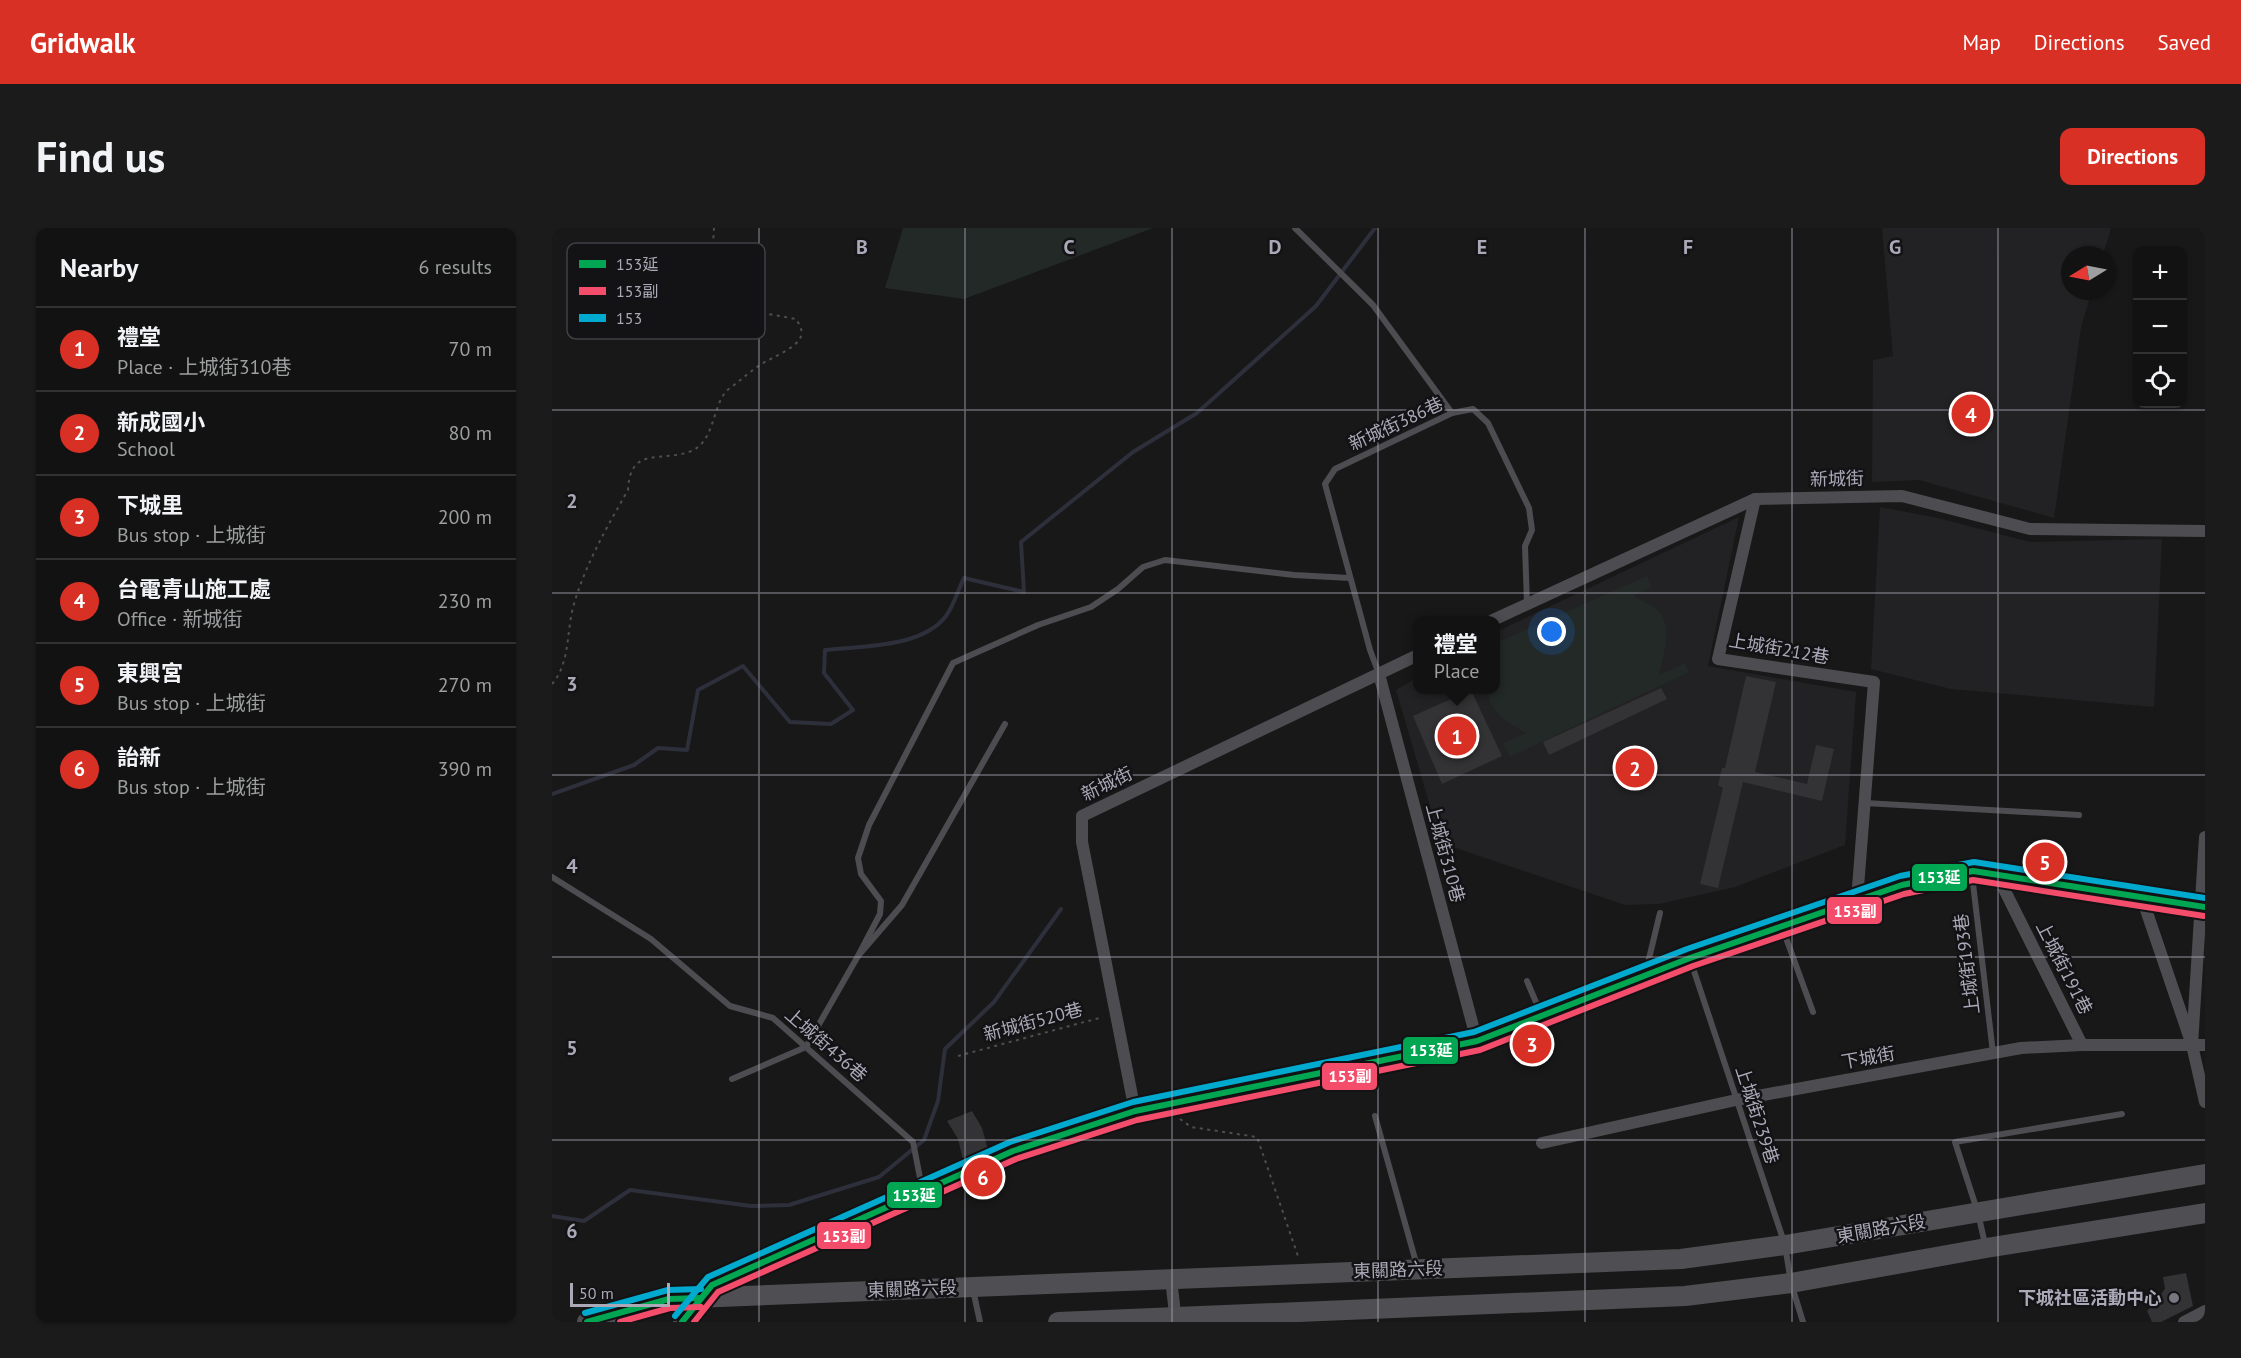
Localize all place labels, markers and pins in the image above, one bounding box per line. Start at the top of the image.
pin: 4 [1952,392,1990,436]
pin: 1 [1438,714,1476,758]
pin: 2 [1616,746,1654,790]
pin: 5 [2026,840,2064,884]
pin: 3 [1512,1022,1552,1066]
pin: 6 [964,1154,1002,1200]
place label: 下城社區活動中心 [2018,1286,2162,1309]
marker: 下城社區活動中心 [2167,1291,2181,1305]

